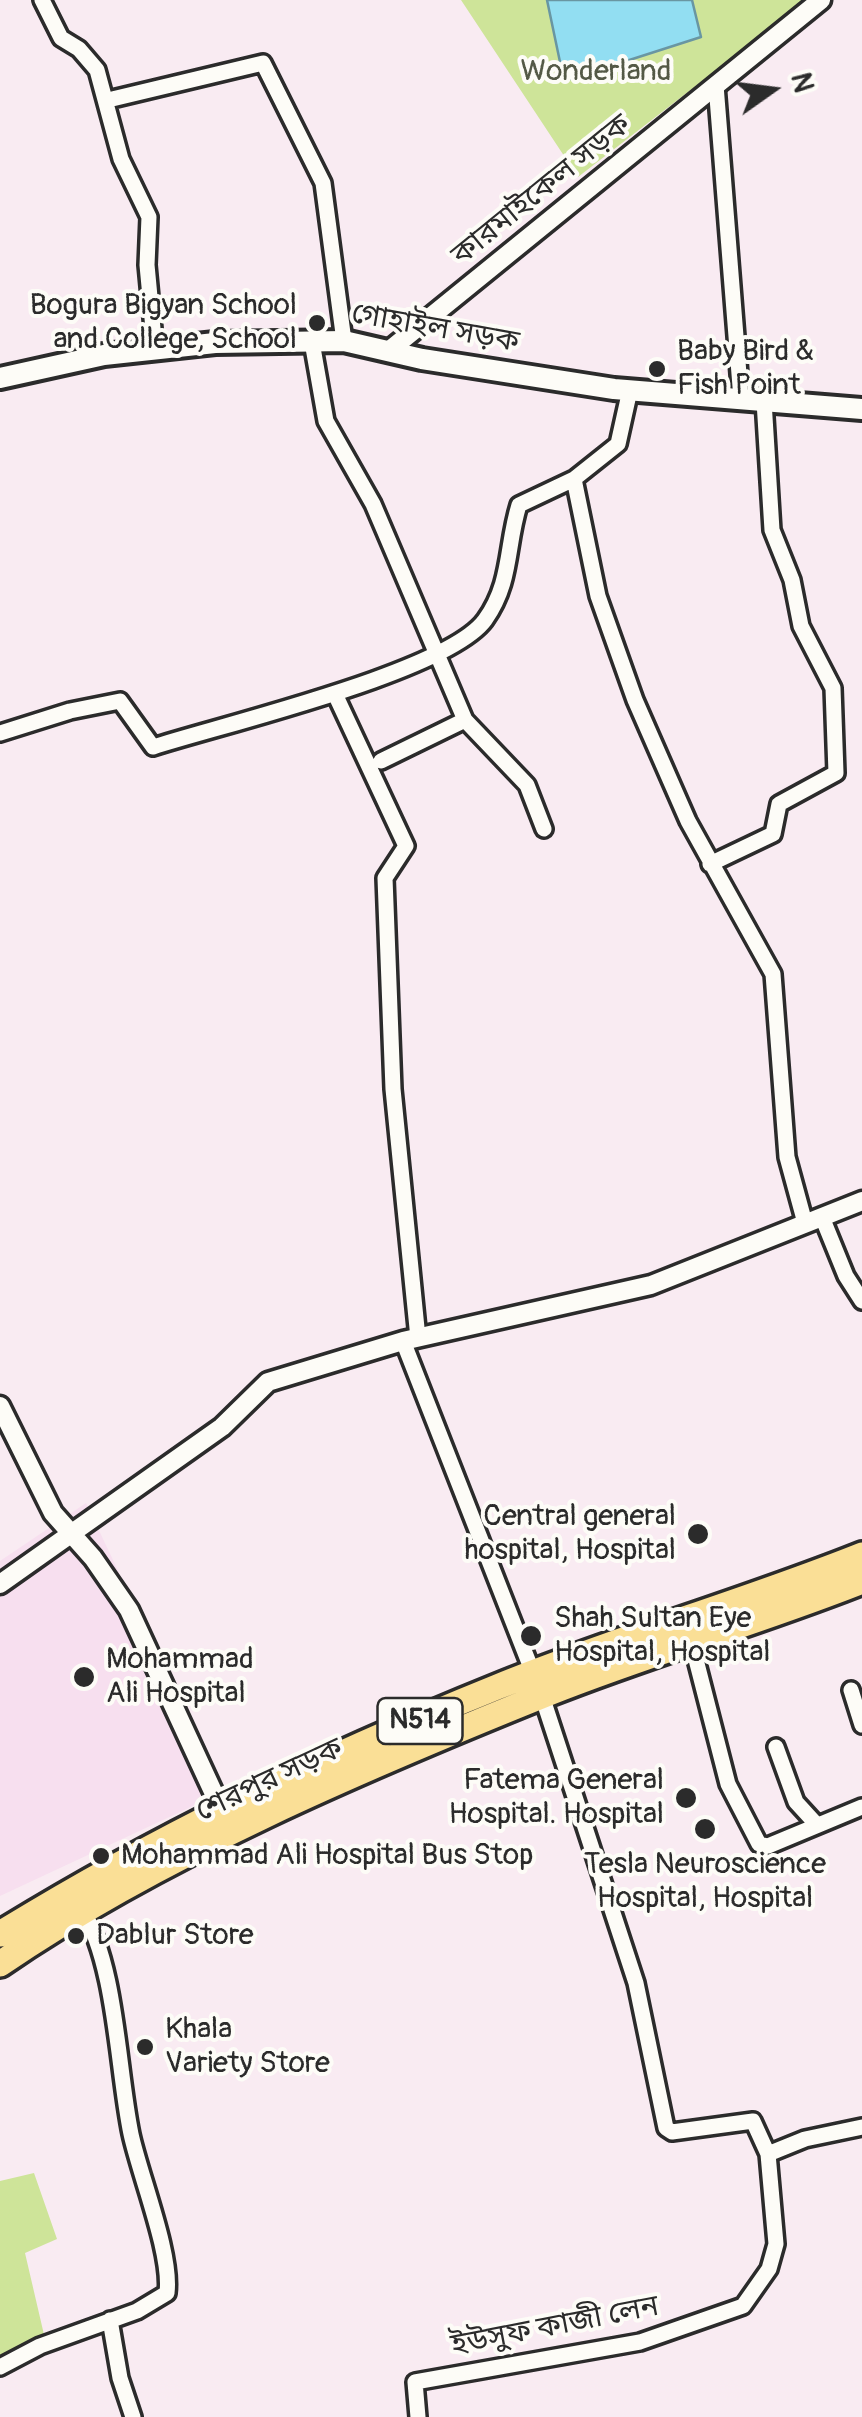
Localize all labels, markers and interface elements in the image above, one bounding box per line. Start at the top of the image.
north arrow [722,40,822,140]
park label: Wonderland [521,54,671,90]
text: N [782,69,821,96]
street label: কারমাইকেল সড়ক [445,108,639,274]
place label: Bogura Bigyan School and College, School [30,288,297,358]
street label: গোহাইল সড়ক [348,297,522,361]
marker: Bogura Bigyan School and College, School [306,312,328,334]
place label: Baby Bird & Fish Point [677,334,814,404]
marker: Baby Bird & Fish Point [646,358,668,380]
place label: Central general hospital, Hospital [464,1499,676,1570]
marker: Central general hospital, Hospital [685,1521,711,1547]
place label: Shah Sultan Eye Hospital, Hospital [554,1601,771,1672]
marker: Shah Sultan Eye Hospital, Hospital [518,1623,544,1649]
place label: Mohammad Ali Hospital [106,1642,254,1712]
marker: Mohammad Ali Hospital [71,1664,97,1690]
road number: N514 [378,1698,462,1744]
street label: শেরপুর সড়ক [191,1731,349,1831]
place label: Fatema General Hospital. Hospital [449,1763,664,1834]
marker: Fatema General Hospital. Hospital [673,1785,699,1811]
marker: Tesla Neuroscience Hospital, Hospital [692,1816,718,1842]
place label: Mohammad Ali Hospital Bus Stop [121,1838,533,1874]
marker: Mohammad Ali Hospital Bus Stop [90,1845,112,1867]
place label: Tesla Neuroscience Hospital, Hospital [584,1847,826,1918]
place label: Dablur Store [96,1918,254,1954]
marker: Dablur Store [65,1925,87,1947]
place label: Khala Variety Store [165,2012,330,2082]
marker: Khala Variety Store [134,2036,156,2058]
street label: ইউসুফ কাজী লেন [448,2289,662,2365]

